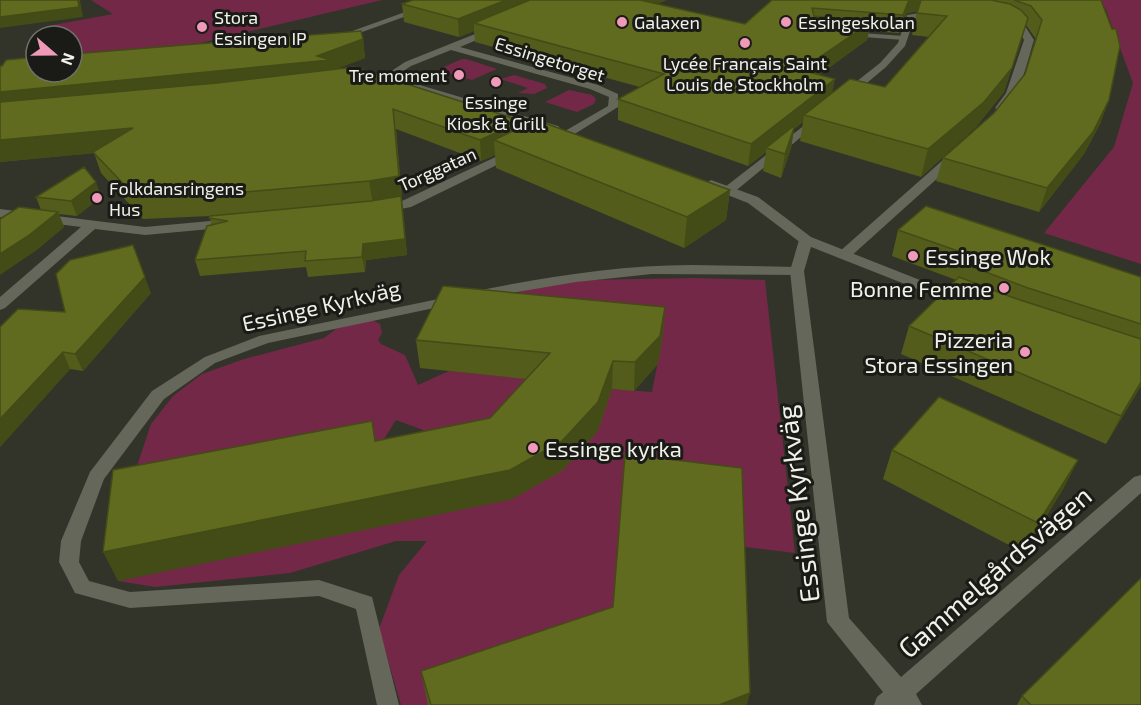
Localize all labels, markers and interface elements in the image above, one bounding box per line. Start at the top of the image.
place label: Stora Essingen IP [214,6,307,49]
place label: Galaxen [634,11,700,33]
place label: Essingeskolan [798,11,915,33]
marker: Galaxen [615,15,629,29]
marker: Essingeskolan [779,15,793,29]
marker: Stora Essingen IP [195,20,209,34]
north arrow [24,24,84,84]
street label: Essingetorget [492,32,608,86]
marker: Lycée Français Saint Louis de Stockholm [738,36,752,50]
text: N [58,51,79,68]
place label: Lycée Français Saint Louis de Stockholm [663,52,827,95]
place label: Tre moment [349,64,447,86]
marker: Tre moment [452,68,466,82]
marker: Essinge Kiosk & Grill [489,75,503,89]
place label: Essinge Kiosk & Grill [446,91,546,134]
street label: Torggatan [395,142,479,196]
place label: Folkdansringens Hus [109,177,244,220]
marker: Folkdansringens Hus [90,191,104,205]
place label: Essinge Wok [925,243,1051,269]
marker: Essinge Wok [906,249,920,263]
street label: Essinge Kyrkväg [239,274,403,336]
place label: Bonne Femme [850,275,992,301]
marker: Bonne Femme [997,281,1011,295]
place label: Pizzeria Stora Essingen [864,326,1013,377]
marker: Pizzeria Stora Essingen [1018,345,1032,359]
street label: Essinge Kyrkväg [769,403,826,604]
place label: Essinge kyrka [545,435,682,461]
marker: Essinge kyrka [526,441,540,455]
street label: Gammelgårdsvägen [891,479,1098,664]

